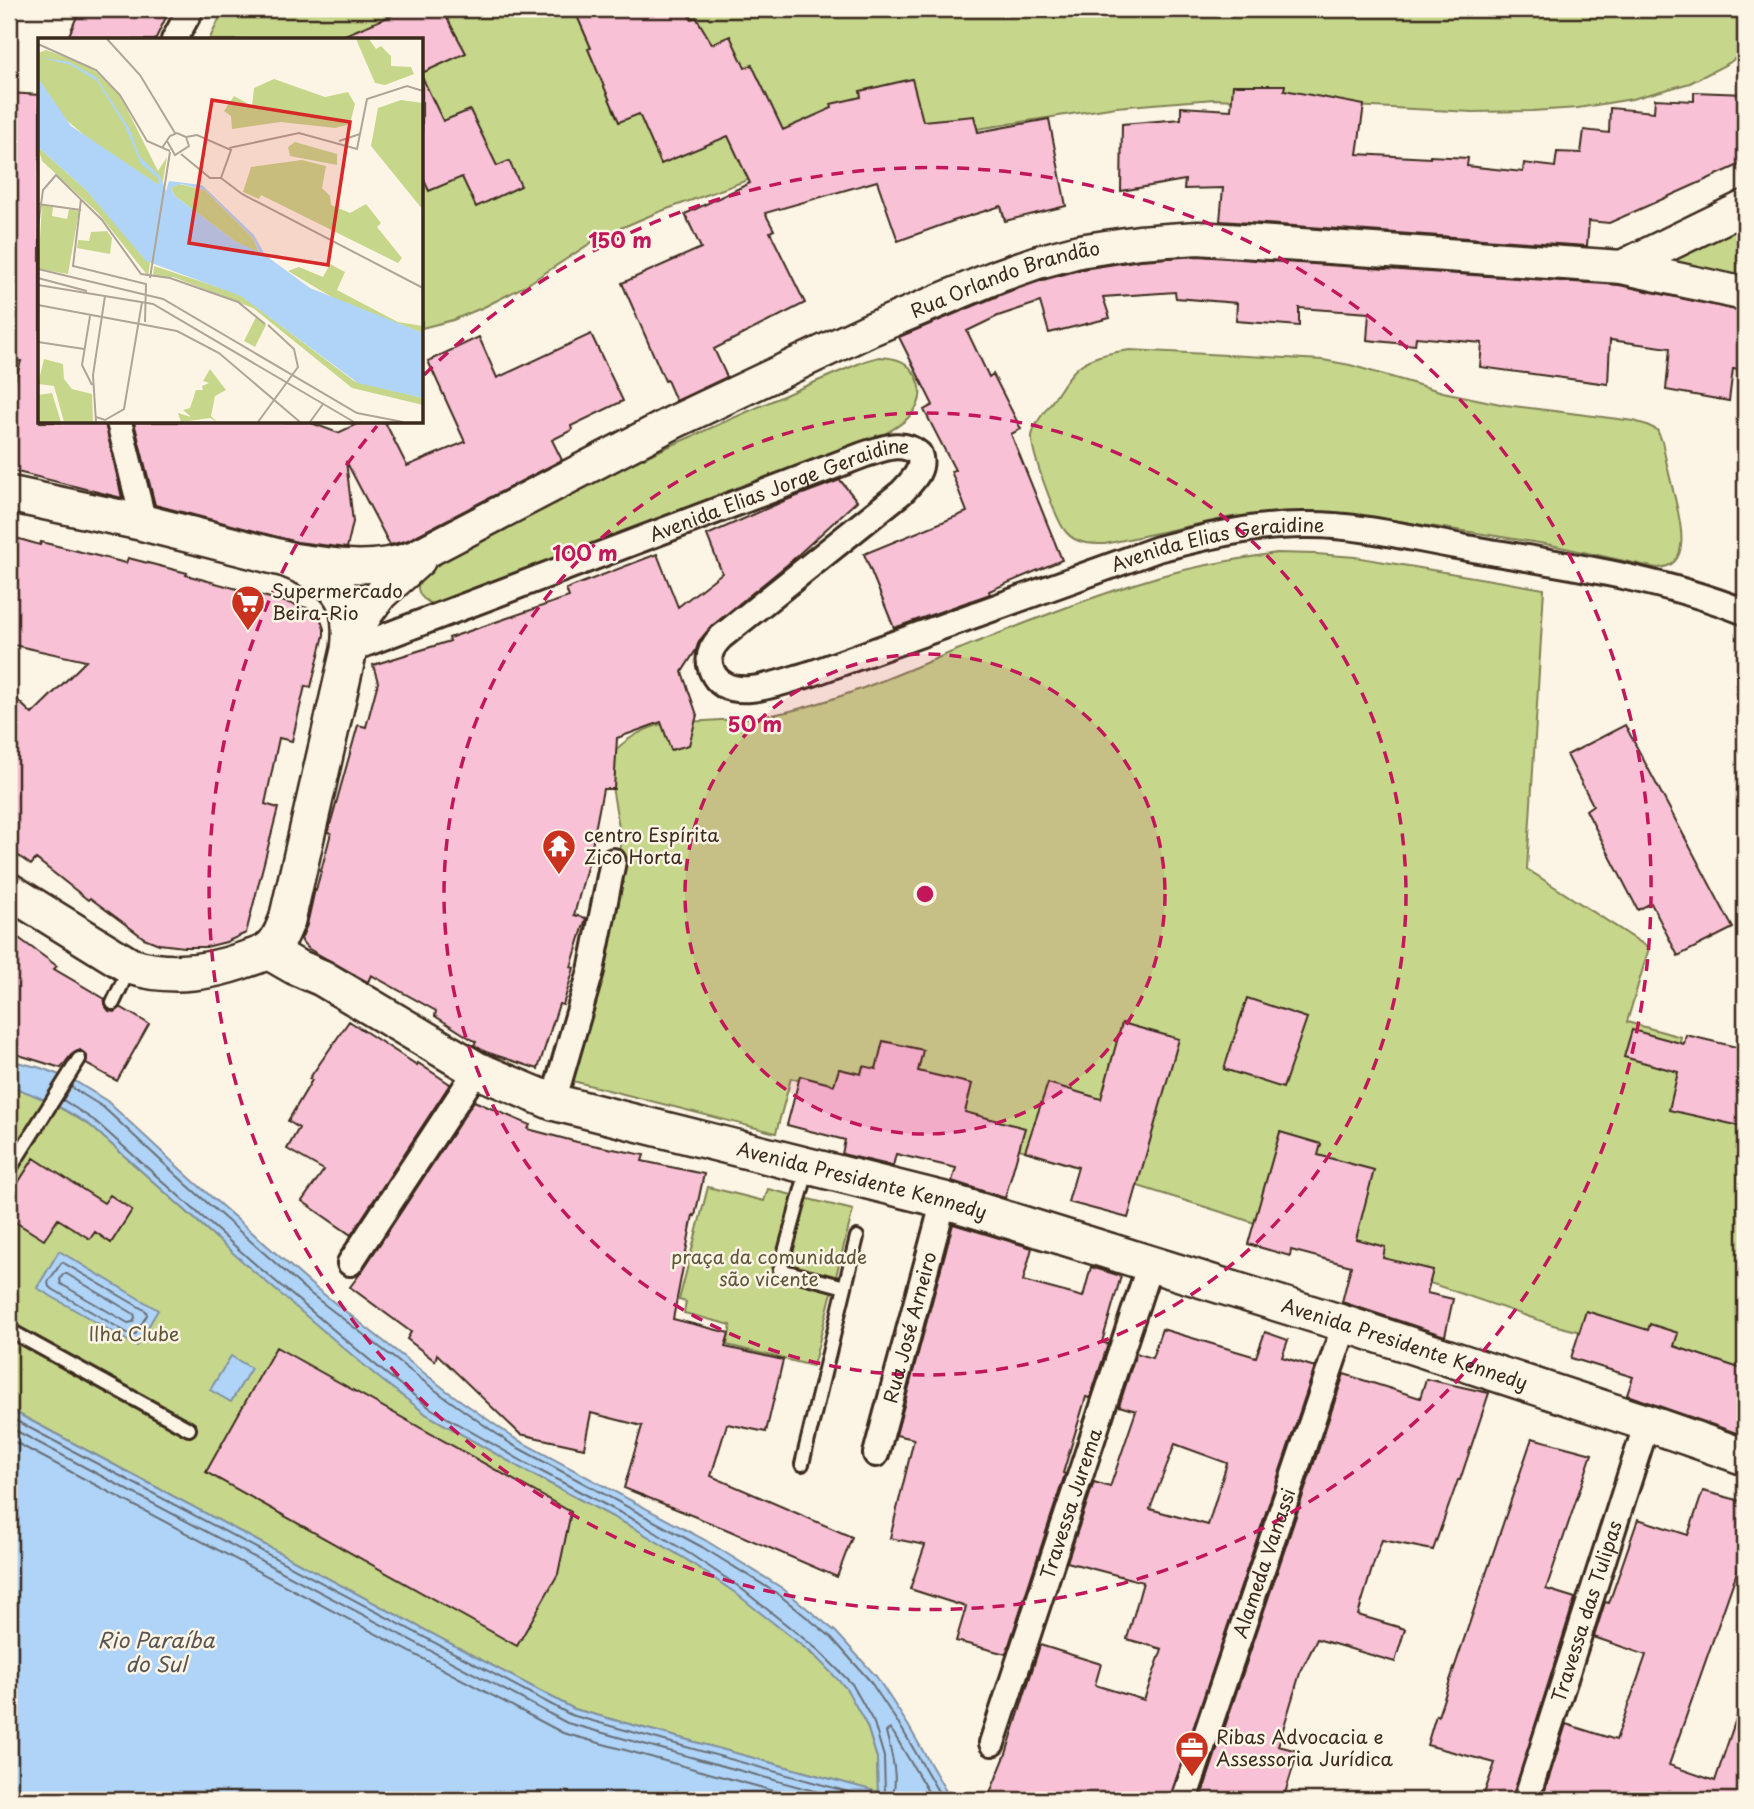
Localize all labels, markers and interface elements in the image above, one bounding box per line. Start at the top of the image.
inset map [38,38,424,424]
text: 150 m [588,223,652,255]
street label: Rua Orlando Brandão [906,233,1102,324]
street label: Avenida Elias Jorge Geraidine [645,431,912,548]
street label: Avenida Elias Geraidine [1107,510,1325,578]
text: 100 m [552,536,618,568]
place label: Supermercado Beira-Rio [272,576,403,626]
supermarket icon: Supermercado Beira-Rio [229,583,267,632]
text: 50 m [728,707,782,739]
place label: centro Espírita Zico Horta [584,820,719,870]
temple icon: centro Espírita Zico Horta [540,827,578,876]
centre of rings [913,882,937,906]
street label: Avenida Presidente Kennedy [734,1134,991,1226]
park label: praça da comunidade são vicente [671,1242,867,1292]
street label: Rua José Arneiro [875,1248,943,1406]
street label: Avenida Presidente Kennedy [1278,1290,1532,1396]
park label: Ilha Clube [89,1319,179,1347]
street label: Travessa Jurema [1032,1424,1108,1583]
street label: Alameda Vanassi [1225,1484,1301,1641]
street label: Travessa das Tulipas [1543,1517,1628,1706]
water label: Rio Paraíba do Sul [98,1623,215,1679]
place label: Ribas Advocacia e Assessoria Jurídica [1216,1722,1394,1772]
office icon: Ribas Advocacia e Assessoria Jurídica [1173,1729,1211,1778]

